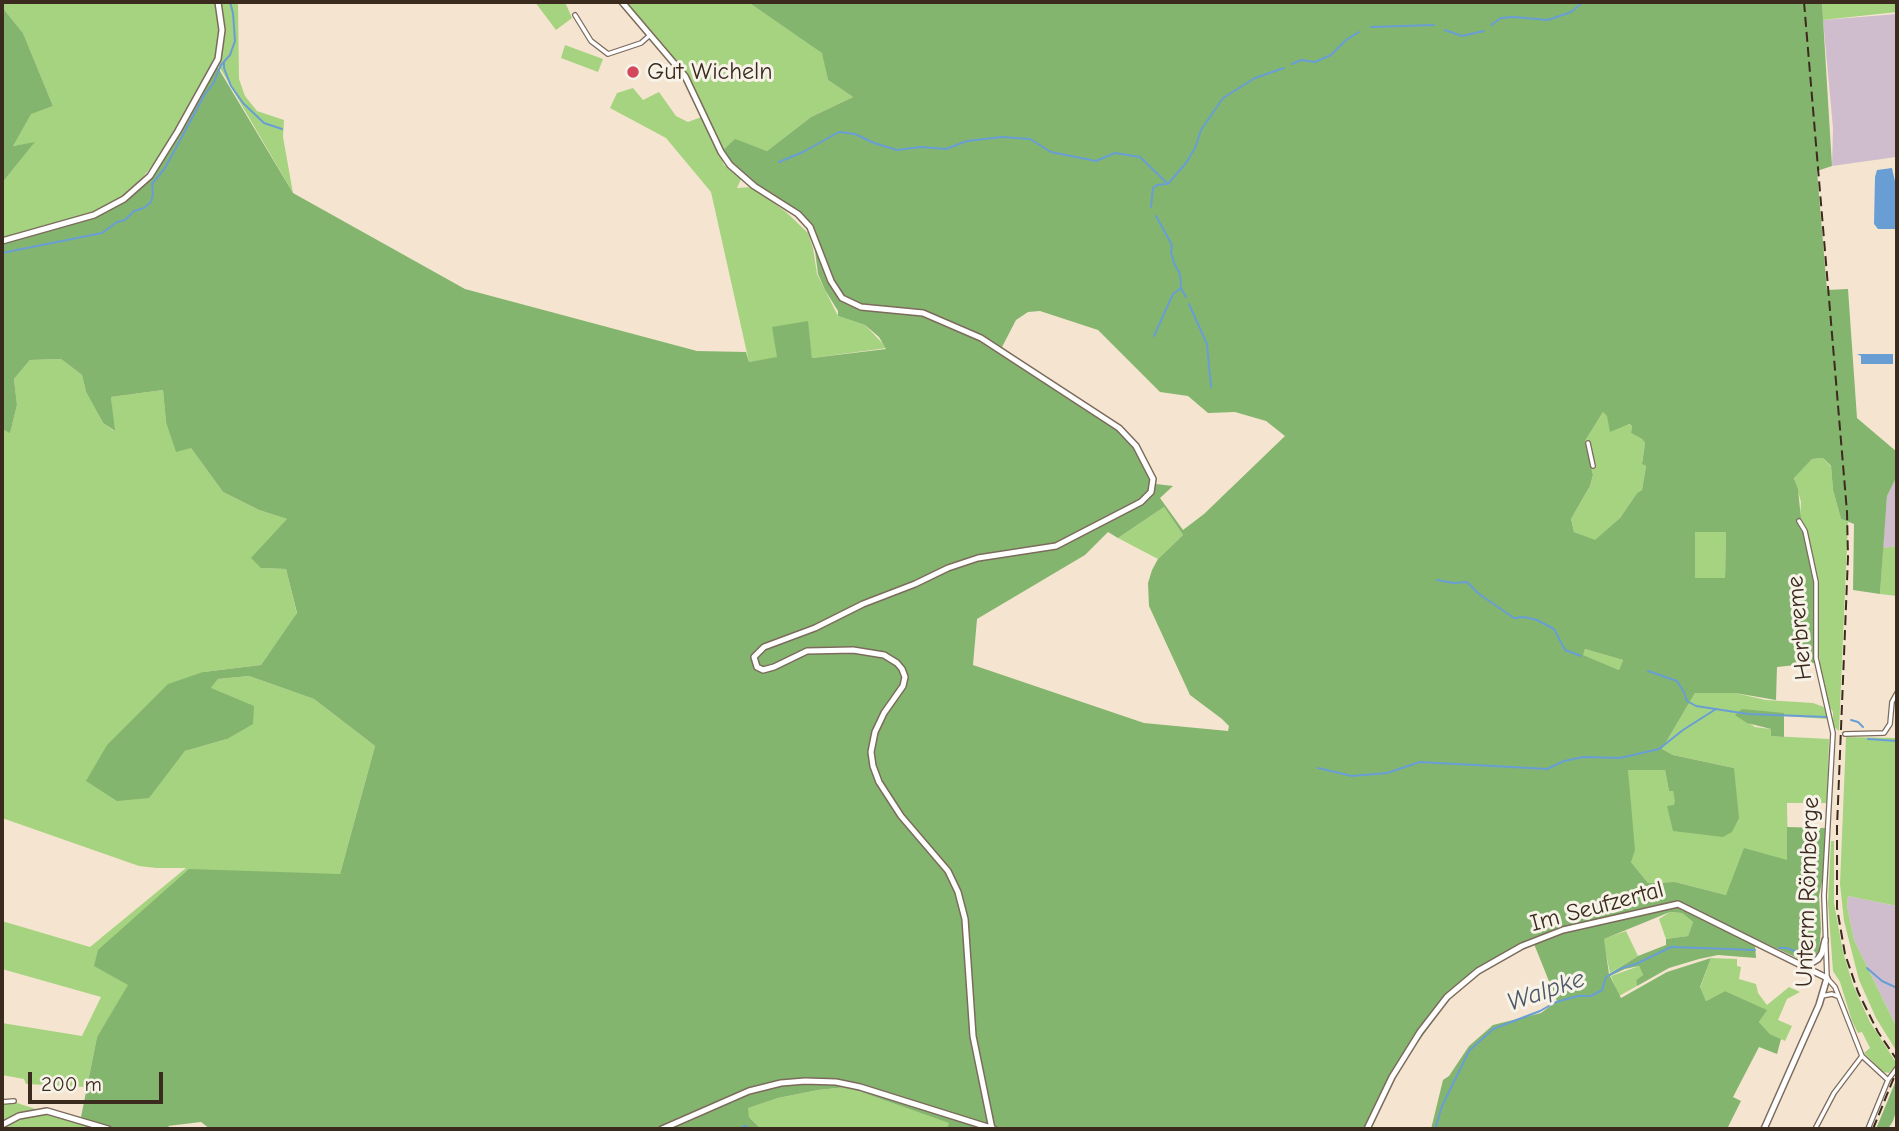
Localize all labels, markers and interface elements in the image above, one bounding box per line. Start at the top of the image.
place label: Gut Wicheln [647,58,773,86]
marker: Gut Wicheln [625,64,641,80]
street label: Herbreme [1781,575,1819,681]
street label: Unterm Römberge [1790,796,1826,988]
street label: Im Seufzertal [1527,875,1667,939]
water label: Walpke [1503,963,1589,1019]
scale bar [32,1058,166,1102]
text: 200 m [41,1072,102,1096]

